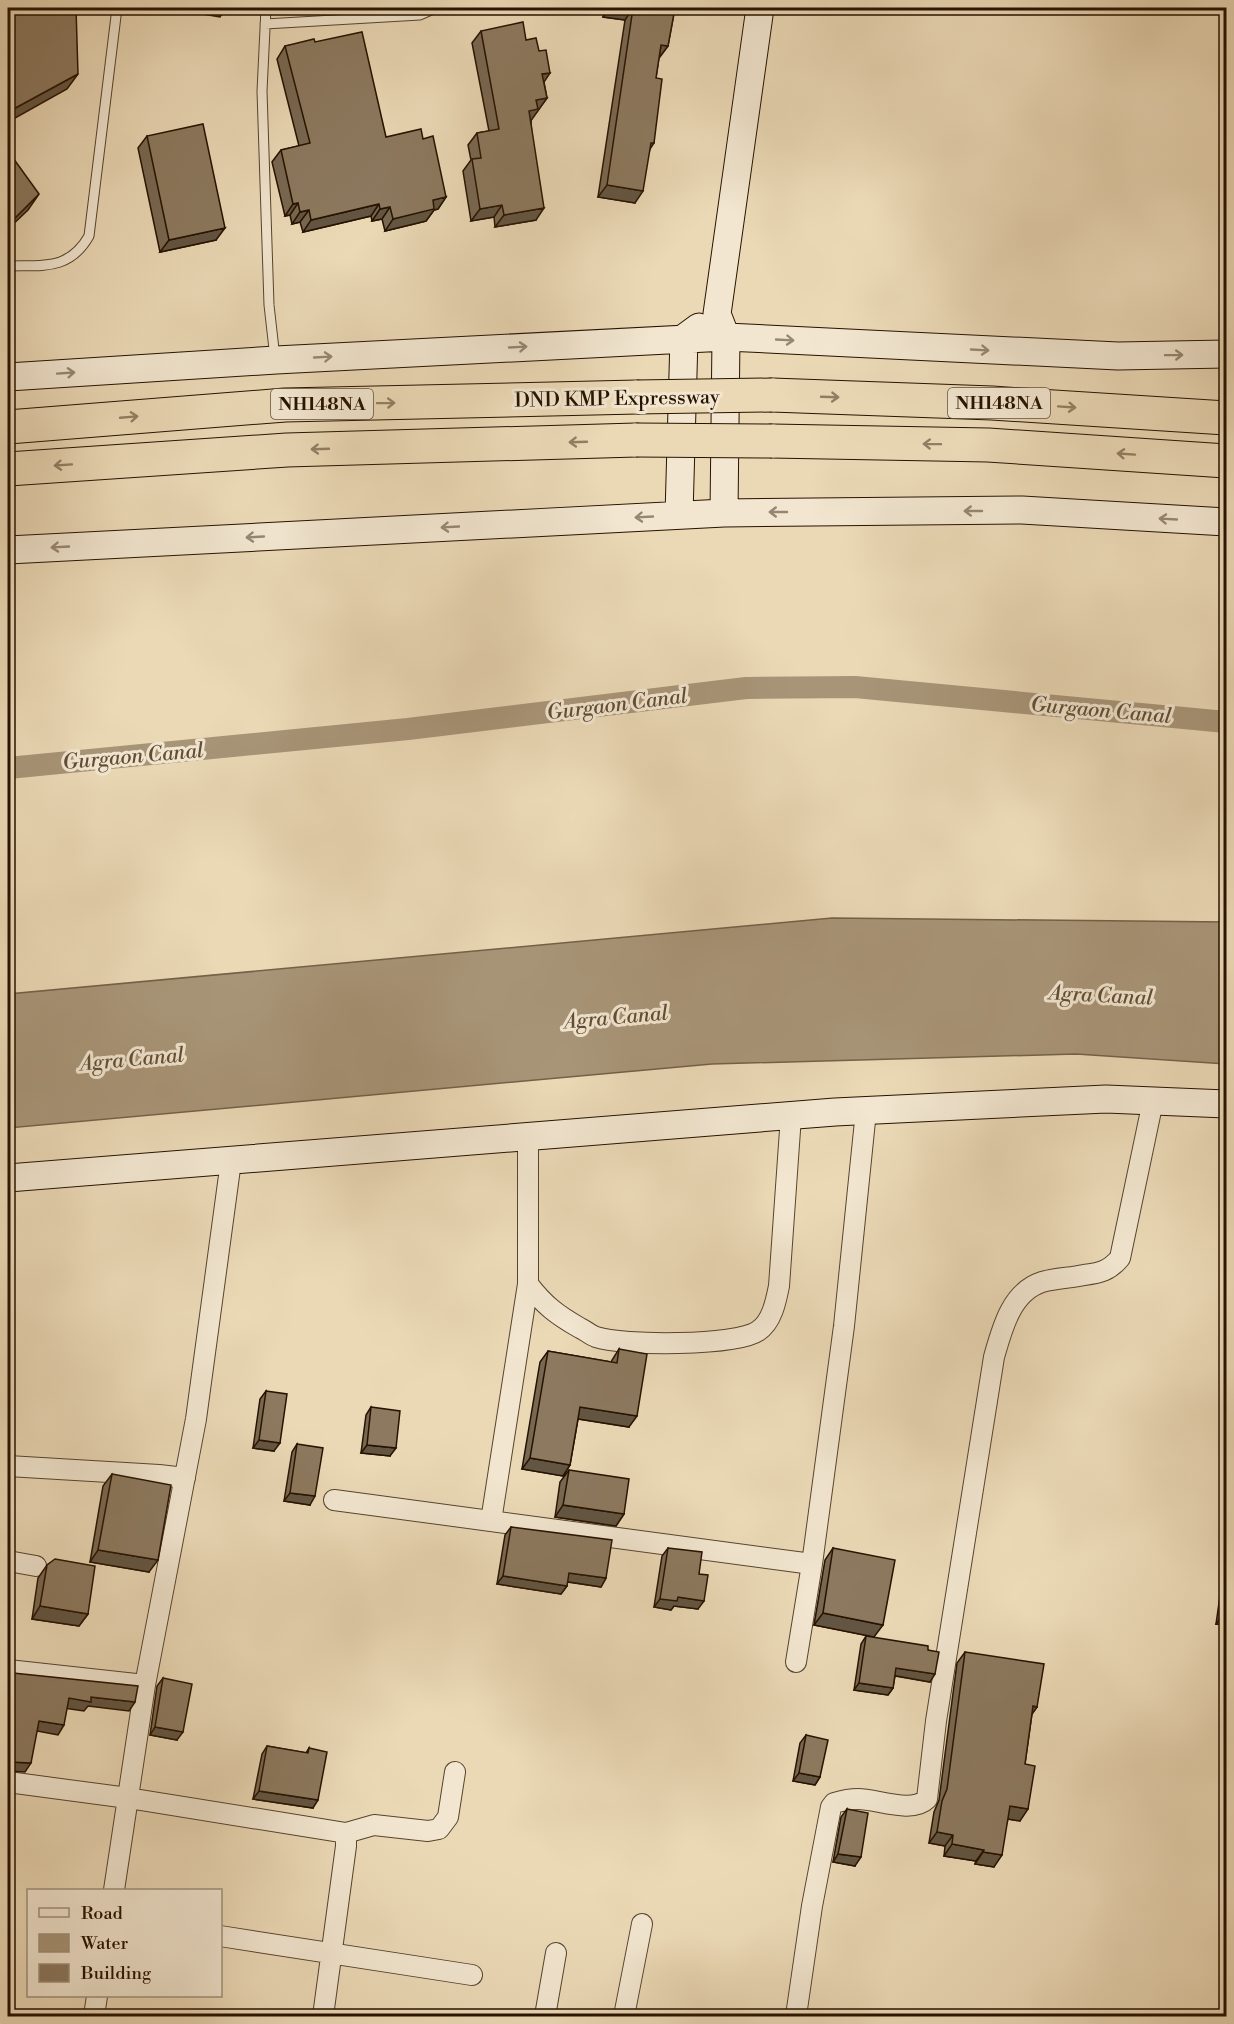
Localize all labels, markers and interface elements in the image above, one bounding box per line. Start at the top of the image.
one-way arrow [774,335,794,346]
one-way arrow [508,341,528,352]
one-way arrow [969,344,989,355]
one-way arrow [1164,349,1184,361]
one-way arrow [313,352,333,363]
one-way arrow [55,368,75,379]
street label: DND KMP Expressway [514,385,720,414]
road number: NH148NA [948,388,1050,418]
road number: NH148NA [271,389,373,419]
one-way arrow [820,392,840,403]
one-way arrow [376,397,396,409]
one-way arrow [1056,402,1076,413]
one-way arrow [118,412,138,423]
one-way arrow [568,436,588,447]
one-way arrow [922,438,942,450]
one-way arrow [311,444,331,455]
one-way arrow [1117,448,1137,459]
one-way arrow [53,460,73,471]
one-way arrow [964,505,984,517]
one-way arrow [769,506,789,518]
one-way arrow [635,512,655,523]
one-way arrow [1159,513,1179,524]
one-way arrow [440,522,460,533]
one-way arrow [245,532,265,543]
one-way arrow [51,542,71,553]
water label: Gurgaon Canal [545,683,689,727]
water label: Gurgaon Canal [1029,692,1173,730]
water label: Gurgaon Canal [61,738,205,776]
water label: Agra Canal [1046,980,1154,1012]
water label: Agra Canal [561,1000,669,1036]
water label: Agra Canal [77,1042,185,1078]
legend [27,1889,222,1997]
text: Road [81,1902,124,1925]
text: Water [80,1932,129,1955]
text: Building [80,1962,152,1985]

